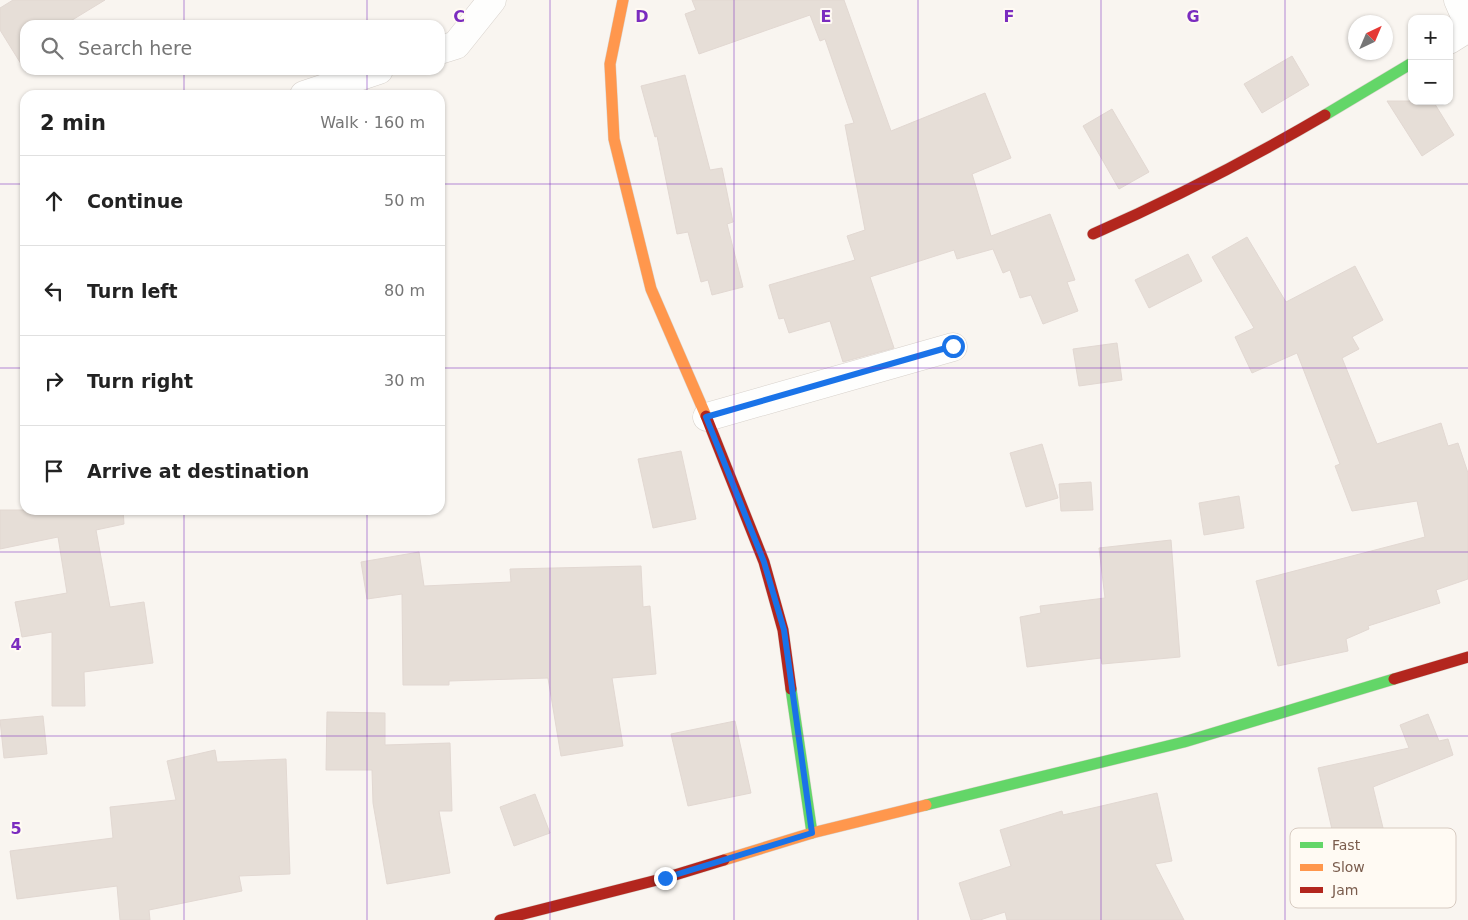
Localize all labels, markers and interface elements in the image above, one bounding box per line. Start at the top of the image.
text: C [453,7,465,26]
text: D [635,7,649,26]
text: E [821,7,831,26]
text: F [1004,7,1014,26]
text: G [1186,7,1200,26]
north arrow [1348,15,1393,60]
map controls [1408,15,1453,105]
button: + [1408,15,1453,60]
search box [20,20,445,75]
icon: search [38,34,66,62]
text: Search here [78,37,192,59]
button: − [1408,60,1453,105]
text: 2 min [40,111,106,135]
text: Walk · 160 m [320,113,425,132]
icon: ahead [40,187,68,215]
text: Continue [87,190,183,212]
text: 50 m [384,191,425,210]
icon: left [40,277,68,305]
text: Turn left [87,280,178,302]
text: 80 m [384,281,425,300]
route start [942,335,965,358]
icon: right [40,367,68,395]
text: Turn right [87,370,193,392]
text: 30 m [384,371,425,390]
icon: arrive [40,457,68,485]
text: Arrive at destination [87,460,309,482]
text: 4 [10,635,22,654]
text: 5 [10,819,22,838]
legend [1290,828,1456,908]
text: Fast [1332,837,1361,853]
text: Slow [1332,859,1365,875]
route end [654,867,677,890]
text: Jam [1331,882,1358,898]

